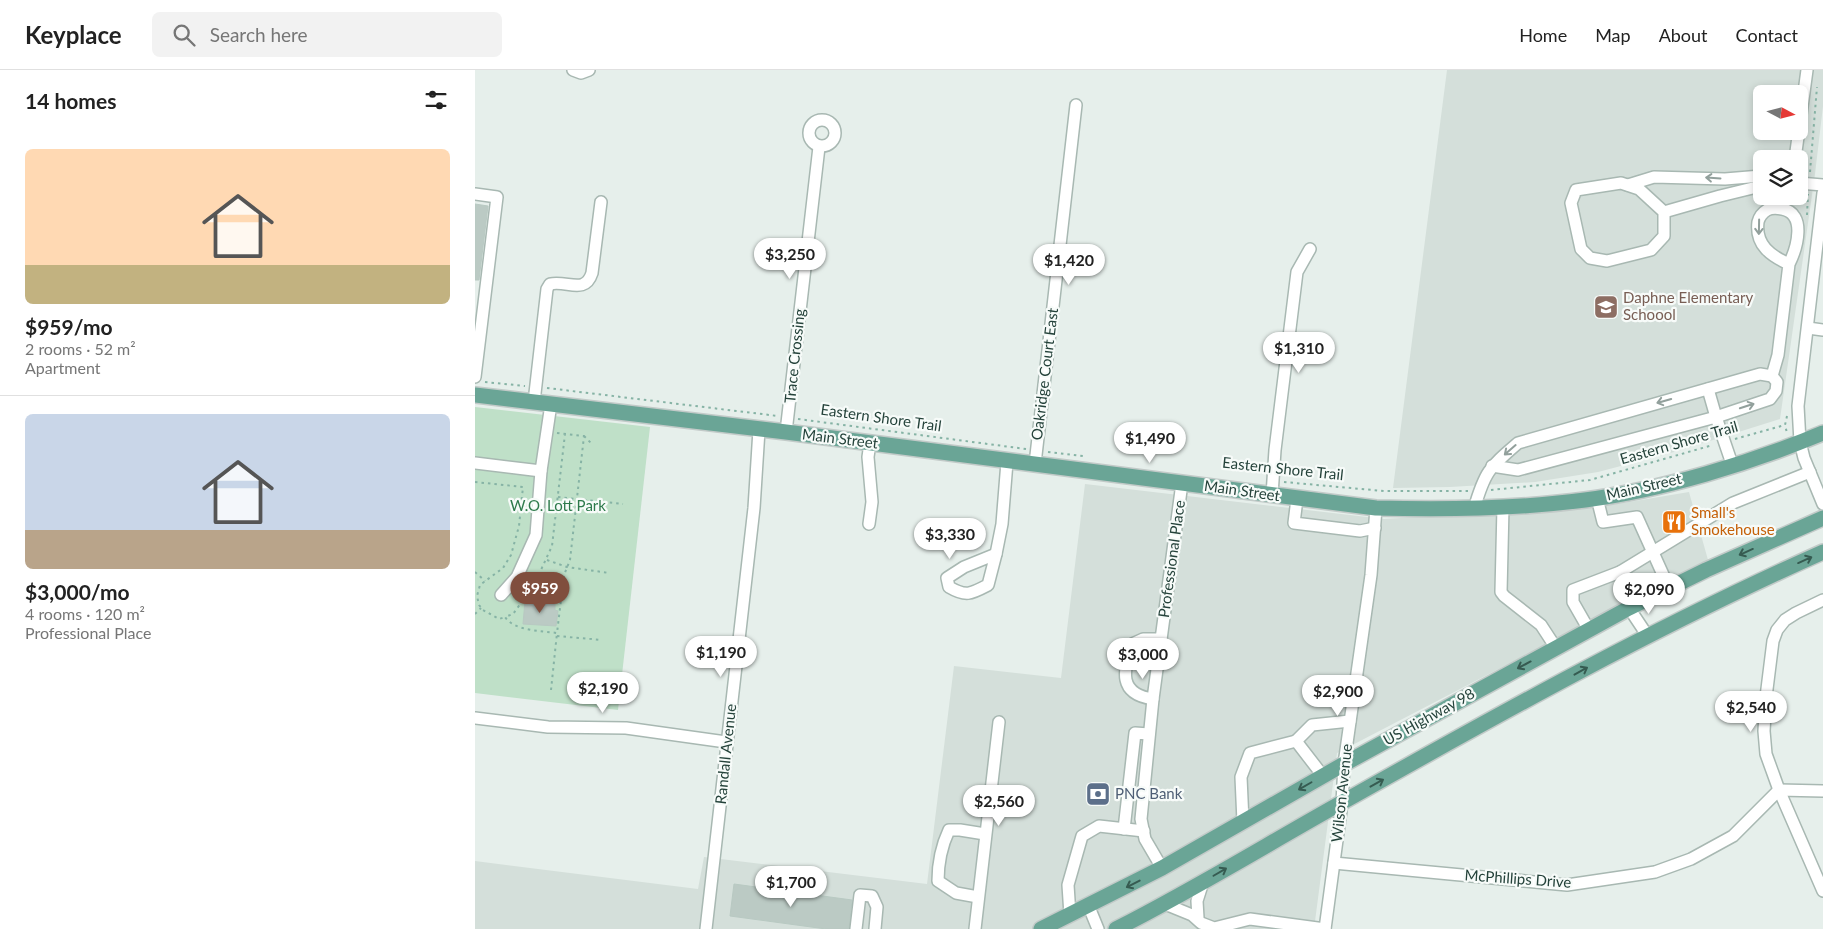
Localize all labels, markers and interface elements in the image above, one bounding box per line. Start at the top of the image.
search box [152,12,502,57]
text: Keyplace [25,20,122,49]
icon: search [170,21,198,49]
text: Search here [210,23,308,46]
text: Home [1519,24,1567,46]
text: Map [1595,24,1631,46]
text: About [1659,24,1708,46]
text: Contact [1736,24,1798,46]
north arrow [1753,85,1807,140]
map controls [1753,85,1808,205]
icon: filters [422,86,450,114]
text: 14 homes [25,88,116,113]
button: layers [1753,150,1808,205]
one-way arrow [1705,173,1721,182]
icon: home [193,181,283,271]
one-way arrow [1754,219,1764,235]
pin: $3,250 [749,238,831,280]
text: $3,250 [765,244,815,263]
pin: $1,420 [1028,244,1110,286]
text: $1,420 [1044,250,1094,269]
place label: Daphne Elementary Schoool [1623,288,1753,323]
school or university icon: Daphne Elementary Schoool [1593,294,1619,320]
street label: Oakridge Court East [1027,306,1061,441]
street label: Trace Crossing [780,307,808,404]
text: $959/mo [25,314,113,339]
pin: $1,310 [1258,332,1340,374]
text: $1,310 [1274,338,1324,357]
text: 2 rooms · 52 m² [25,339,136,358]
text: Apartment [25,358,100,377]
one-way arrow [1656,397,1672,407]
street label: Eastern Shore Trail [820,400,943,434]
one-way arrow [1739,401,1755,410]
street label: Eastern Shore Trail [1618,417,1740,467]
pin: $1,490 [1109,422,1191,464]
street label: Main Street [801,424,880,452]
text: $1,490 [1125,428,1175,447]
one-way arrow [1504,444,1517,455]
icon: home [193,447,283,537]
street label: Eastern Shore Trail [1222,453,1345,483]
street label: Main Street [1604,469,1684,503]
street label: Main Street [1203,476,1282,504]
park label: W.O. Lott Park [510,496,606,514]
street label: Professional Place [1154,499,1188,619]
place label: Small's Smokehouse [1691,503,1775,538]
restaurant icon: Small's Smokehouse [1661,509,1687,535]
pin: $3,330 [909,518,991,560]
text: $3,330 [925,524,975,543]
one-way arrow [1739,548,1754,558]
one-way arrow [1797,555,1812,565]
pin: $959 [510,572,570,614]
pin: $2,090 [1608,572,1690,615]
text: $959 [521,578,559,597]
text: $3,000/mo [25,579,130,604]
text: $2,090 [1624,579,1674,598]
text: 4 rooms · 120 m² [25,604,145,623]
text: Professional Place [25,623,151,642]
pin: $1,190 [680,636,762,678]
pin: $3,000 [1102,638,1184,680]
text: $1,190 [696,642,746,661]
text: $3,000 [1118,644,1168,663]
one-way arrow [1516,660,1531,670]
one-way arrow [1573,666,1588,676]
pin: $2,190 [562,672,644,714]
pin: $2,900 [1297,674,1379,717]
text: $2,190 [578,678,628,697]
text: $2,900 [1313,681,1363,700]
street label: US Highway 98 [1380,684,1477,749]
pin: $2,540 [1710,690,1792,733]
text: $2,540 [1726,697,1776,716]
street label: Randall Avenue [711,703,739,805]
street label: Wilson Avenue [1327,743,1355,843]
one-way arrow [1369,778,1384,787]
bank icon: PNC Bank [1085,781,1111,807]
one-way arrow [1298,782,1312,792]
pin: $2,560 [958,784,1040,827]
place label: PNC Bank [1115,784,1183,802]
text: $2,560 [974,791,1024,810]
street label: McPhillips Drive [1464,865,1572,891]
pin: $1,700 [750,866,832,908]
one-way arrow [1213,867,1228,877]
text: $1,700 [766,872,816,891]
one-way arrow [1126,880,1141,889]

